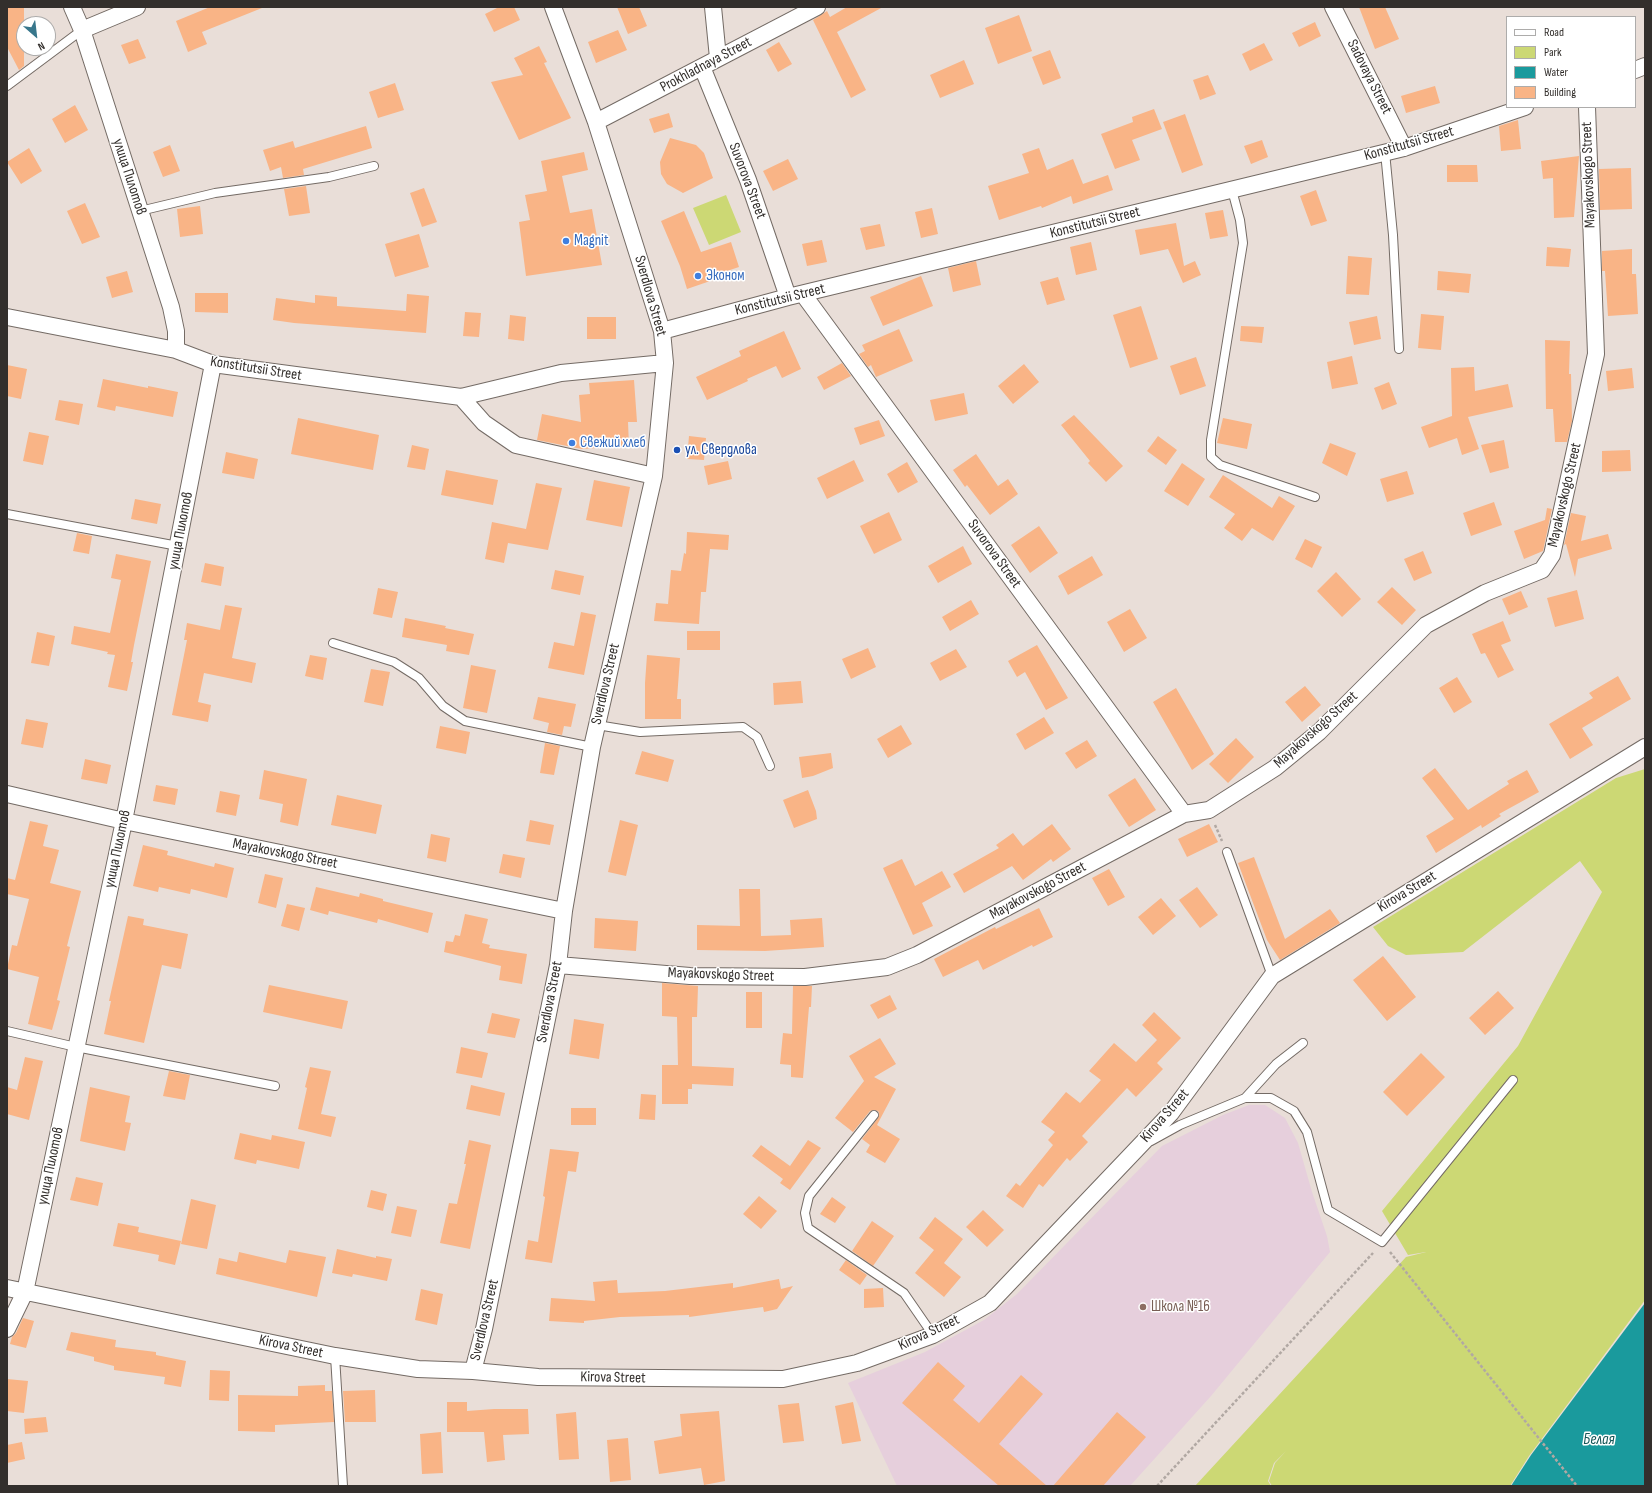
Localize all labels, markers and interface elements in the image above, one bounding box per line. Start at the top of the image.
north arrow [16,16,56,56]
legend [1506,16,1636,108]
text: Road [1544,25,1564,40]
street label: Prokhladnaya Street [657,33,755,97]
street label: Sadovaya Street [1343,37,1395,117]
text: N [36,39,47,53]
text: Park [1544,45,1562,60]
text: Water [1544,65,1568,80]
text: Building [1544,85,1576,100]
street label: Mayakovskogo Street [1578,121,1600,229]
street label: Konstitutsii Street [1362,123,1456,165]
street label: улица Пилотов [108,137,150,217]
street label: Suvorova Street [724,140,770,222]
street label: Konstitutsii Street [1048,203,1142,243]
place label: Magnit [574,232,608,250]
marker: Magnit [561,236,571,246]
street label: Sverdlova Street [630,254,670,338]
place label: Эконом [706,267,745,285]
marker: Эконом [693,271,703,281]
street label: Konstitutsii Street [733,280,827,320]
street label: Konstitutsii Street [209,353,303,385]
place label: Свежий хлеб [580,434,646,452]
marker: Свежий хлеб [567,438,577,448]
place label: ул. Свердлова [685,441,757,459]
street label: Mayakovskogo Street [1544,441,1586,549]
marker: ул. Свердлова [672,445,682,455]
street label: улица Пилотов [165,490,197,572]
street label: Suvorova Street [963,516,1025,592]
street label: Sverdlova Street [588,642,624,726]
street label: Mayakovskogo Street [1270,688,1362,772]
street label: улица Пилотов [101,808,135,890]
street label: Mayakovskogo Street [231,835,339,873]
street label: Mayakovskogo Street [987,858,1089,924]
street label: Kirova Street [1374,868,1440,916]
street label: Sverdlova Street [533,960,567,1044]
street label: Mayakovskogo Street [667,964,775,986]
street label: Kirova Street [1137,1086,1193,1146]
street label: улица Пилотов [34,1125,68,1207]
street label: Sverdlova Street [467,1278,503,1362]
place label: Школа №16 [1151,1298,1210,1316]
marker: Школа №16 [1138,1302,1148,1312]
street label: Kirova Street [896,1311,962,1355]
street label: Kirova Street [257,1331,325,1363]
street label: Kirova Street [580,1368,646,1388]
water label: Белая [1583,1430,1615,1450]

